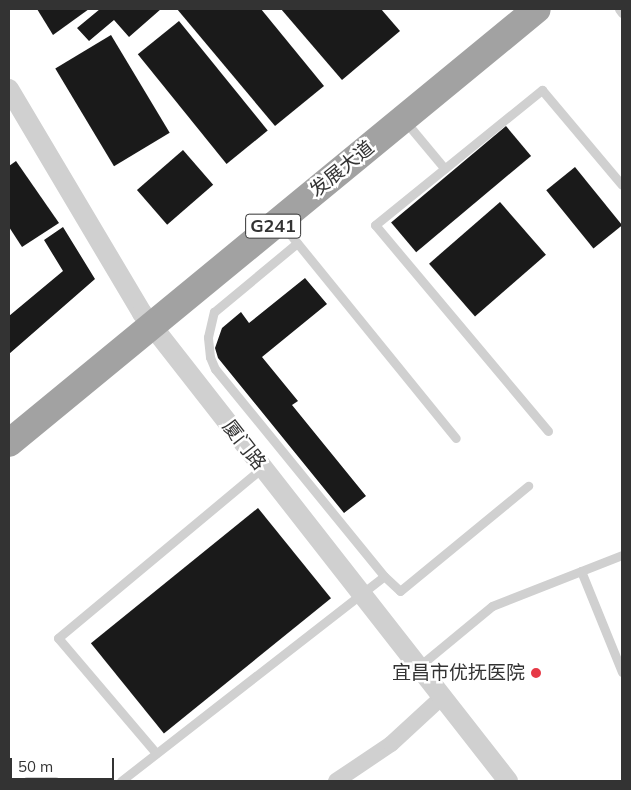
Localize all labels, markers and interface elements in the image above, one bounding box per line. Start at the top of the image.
street label: 发展大道 [305,136,379,202]
road number: G241 [244,210,302,242]
street label: 厦门路 [217,416,271,474]
place label: 宜昌市优抚医院 [392,662,525,684]
marker: 宜昌市优抚医院 [529,666,543,680]
scale bar [12,748,116,780]
text: 50 m [18,757,53,776]

